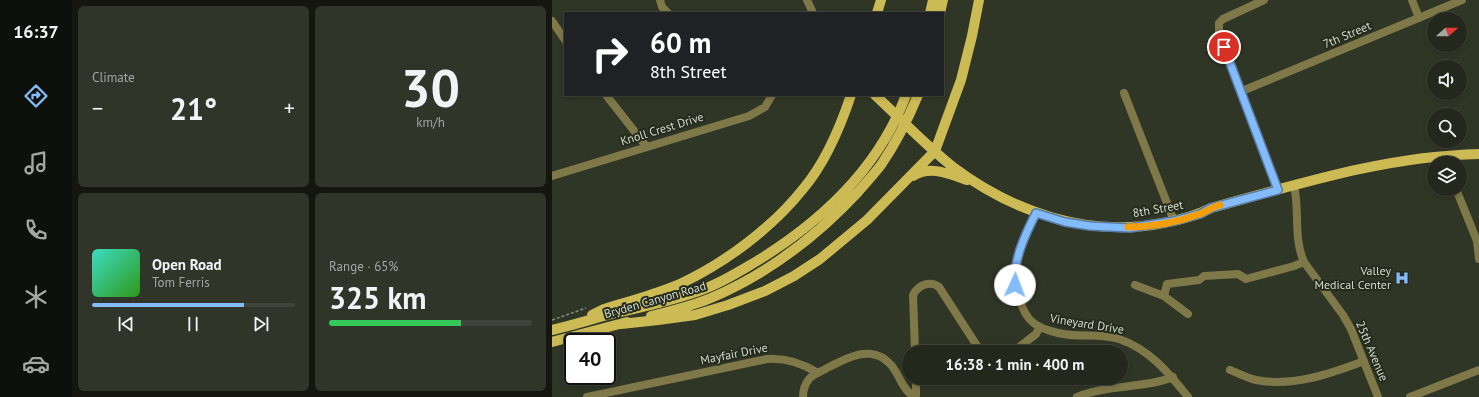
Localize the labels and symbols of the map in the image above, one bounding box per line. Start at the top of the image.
north arrow [1427,12,1467,52]
street label: 7th Street [1321,18,1373,51]
pin [1207,30,1241,64]
street label: Knoll Crest Drive [618,109,705,148]
street label: 8th Street [1131,197,1184,220]
place label: Valley Medical Center [1314,263,1391,292]
position arrow [994,264,1036,306]
hospital icon: Valley Medical Center [1394,270,1410,286]
street label: Bryden Canyon Road [602,278,708,321]
street label: Vineyard Drive [1048,310,1125,337]
street label: 25th Avenue [1353,318,1392,383]
speed limit sign: 40 [564,333,616,385]
street label: Mayfair Drive [699,340,769,367]

